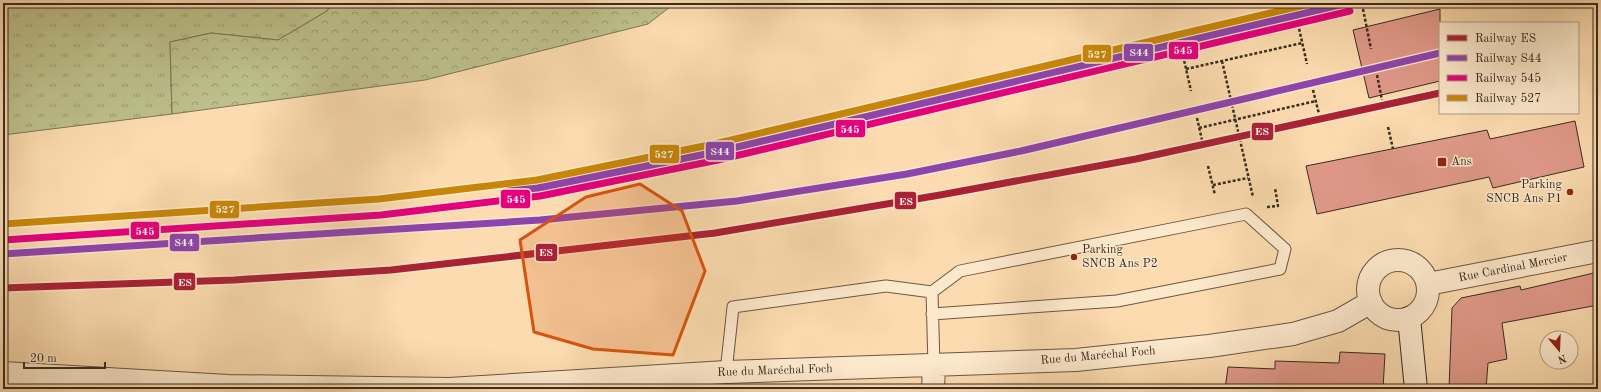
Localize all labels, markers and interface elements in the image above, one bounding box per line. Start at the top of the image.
legend [1439,22,1579,114]
text: Railway ES [1475,33,1536,45]
line badge: 545 [1168,41,1199,60]
line badge: S44 [1123,43,1154,62]
line badge: 527 [1082,44,1112,63]
text: 545 [1173,46,1193,57]
text: S44 [1129,48,1149,59]
text: 527 [1087,50,1107,61]
text: Railway S44 [1475,53,1542,65]
text: Railway 545 [1475,72,1541,85]
text: Railway 527 [1475,92,1541,105]
line badge: 545 [835,119,866,138]
line badge: ES [1251,122,1274,141]
text: 545 [840,125,860,136]
text: ES [1255,127,1269,138]
line badge: S44 [705,141,735,161]
line badge: 527 [649,144,680,164]
text: S44 [710,147,730,158]
text: 527 [654,150,674,161]
marker: Ans [1436,156,1448,168]
place label: Ans [1451,156,1472,168]
place label: Parking SNCB Ans P1 [1486,179,1563,205]
marker: Parking SNCB Ans P1 [1565,187,1575,197]
line badge: 545 [500,189,531,209]
line badge: ES [894,191,917,210]
text: 545 [506,195,526,206]
text: ES [899,197,913,208]
line badge: 527 [209,200,240,219]
text: 527 [215,205,235,216]
line badge: 545 [130,221,160,240]
text: 545 [135,227,155,238]
line badge: S44 [169,233,200,252]
text: S44 [174,238,194,249]
line badge: ES [535,243,558,262]
place label: Parking SNCB Ans P2 [1082,244,1158,270]
text: ES [539,248,553,259]
marker: Parking SNCB Ans P2 [1069,252,1079,262]
street label: Rue Cardinal Mercier [1458,252,1569,284]
line badge: ES [173,272,196,291]
text: ES [178,278,192,289]
north arrow [1539,330,1579,370]
scale bar [24,344,105,370]
street label: Rue du Maréchal Foch [1040,345,1157,367]
text: N [1555,351,1568,365]
text: 20 m [30,353,57,365]
street label: Rue du Maréchal Foch [717,363,833,379]

